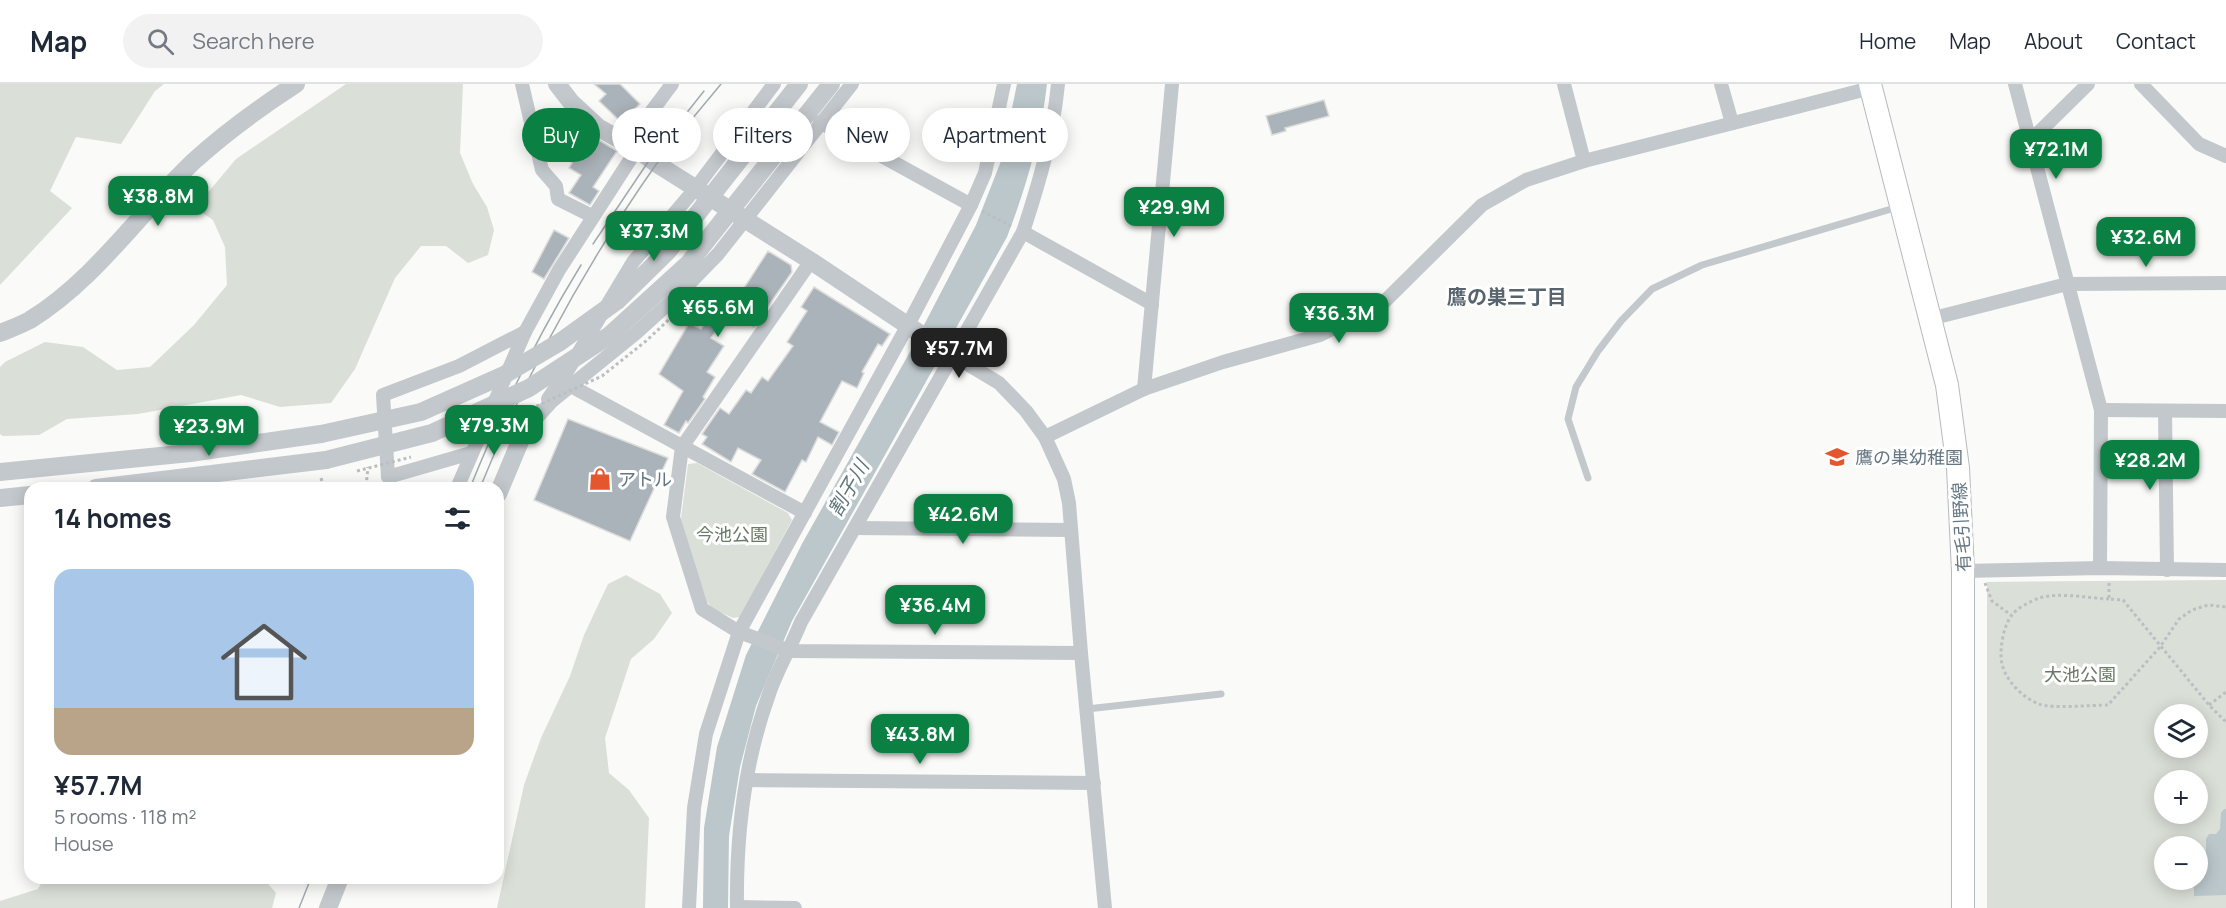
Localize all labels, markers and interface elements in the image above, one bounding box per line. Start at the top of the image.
search box [123,14,543,68]
text: Map [30,22,87,60]
icon: search [144,25,177,58]
text: Search here [192,26,315,56]
text: Home [1859,27,1916,55]
text: Map [1949,27,1991,55]
text: About [2024,27,2083,55]
text: Contact [2116,27,2196,55]
chip: Buy [522,108,600,162]
chip: Rent [612,108,701,162]
chip: Filters [713,108,813,162]
chip: New [825,108,910,162]
chip: Apartment [922,108,1068,162]
pin: ¥72.1M [2007,129,2105,180]
text: ¥72.1M [2024,135,2088,162]
pin: ¥38.8M [109,176,207,227]
text: ¥38.8M [122,182,194,209]
pin: ¥29.9M [1125,187,1223,238]
text: ¥29.9M [1138,193,1210,220]
pin: ¥37.3M [605,211,703,262]
text: ¥37.3M [620,217,689,244]
pin: ¥32.6M [2097,217,2195,268]
text: ¥32.6M [2110,223,2182,250]
district label: 鷹の巣三丁目 [1447,283,1567,310]
pin: ¥65.6M [669,287,767,338]
text: ¥65.6M [682,293,754,320]
pin: ¥36.3M [1290,293,1388,344]
text: ¥36.3M [1303,299,1375,326]
pin: ¥57.7M [910,328,1008,379]
text: ¥57.7M [925,334,993,361]
pin: ¥79.3M [445,405,543,456]
pin: ¥23.9M [160,406,258,457]
text: ¥79.3M [459,411,529,438]
text: ¥23.9M [173,412,245,439]
pin: ¥28.2M [2101,440,2199,491]
school or university icon: 鷹の巣幼稚園 [1824,444,1850,470]
place label: 鷹の巣幼稚園 [1855,445,1963,469]
text: ¥28.2M [2114,446,2186,473]
water label: 割子川 [821,454,876,521]
shop icon: アトル [587,466,613,492]
place label: アトル [618,467,672,491]
street label: 有毛引野線 [1947,481,1975,573]
pin: ¥42.6M [914,494,1012,545]
text: 14 homes [54,500,172,536]
text: ¥42.6M [928,500,998,527]
icon: filters [441,502,474,535]
park label: 今池公園 [696,522,768,546]
pin: ¥36.4M [886,585,984,636]
text: ¥36.4M [899,591,971,618]
icon: home [210,608,318,716]
park label: 大池公園 [2044,662,2116,686]
map controls [2154,704,2208,890]
button: layers [2154,704,2208,758]
pin: ¥43.8M [871,714,969,765]
text: ¥43.8M [885,720,955,747]
text: ¥57.7M [54,767,143,803]
button: + [2154,770,2208,824]
text: 5 rooms · 118 m² [54,803,196,830]
text: House [54,830,114,857]
button: − [2154,836,2208,890]

